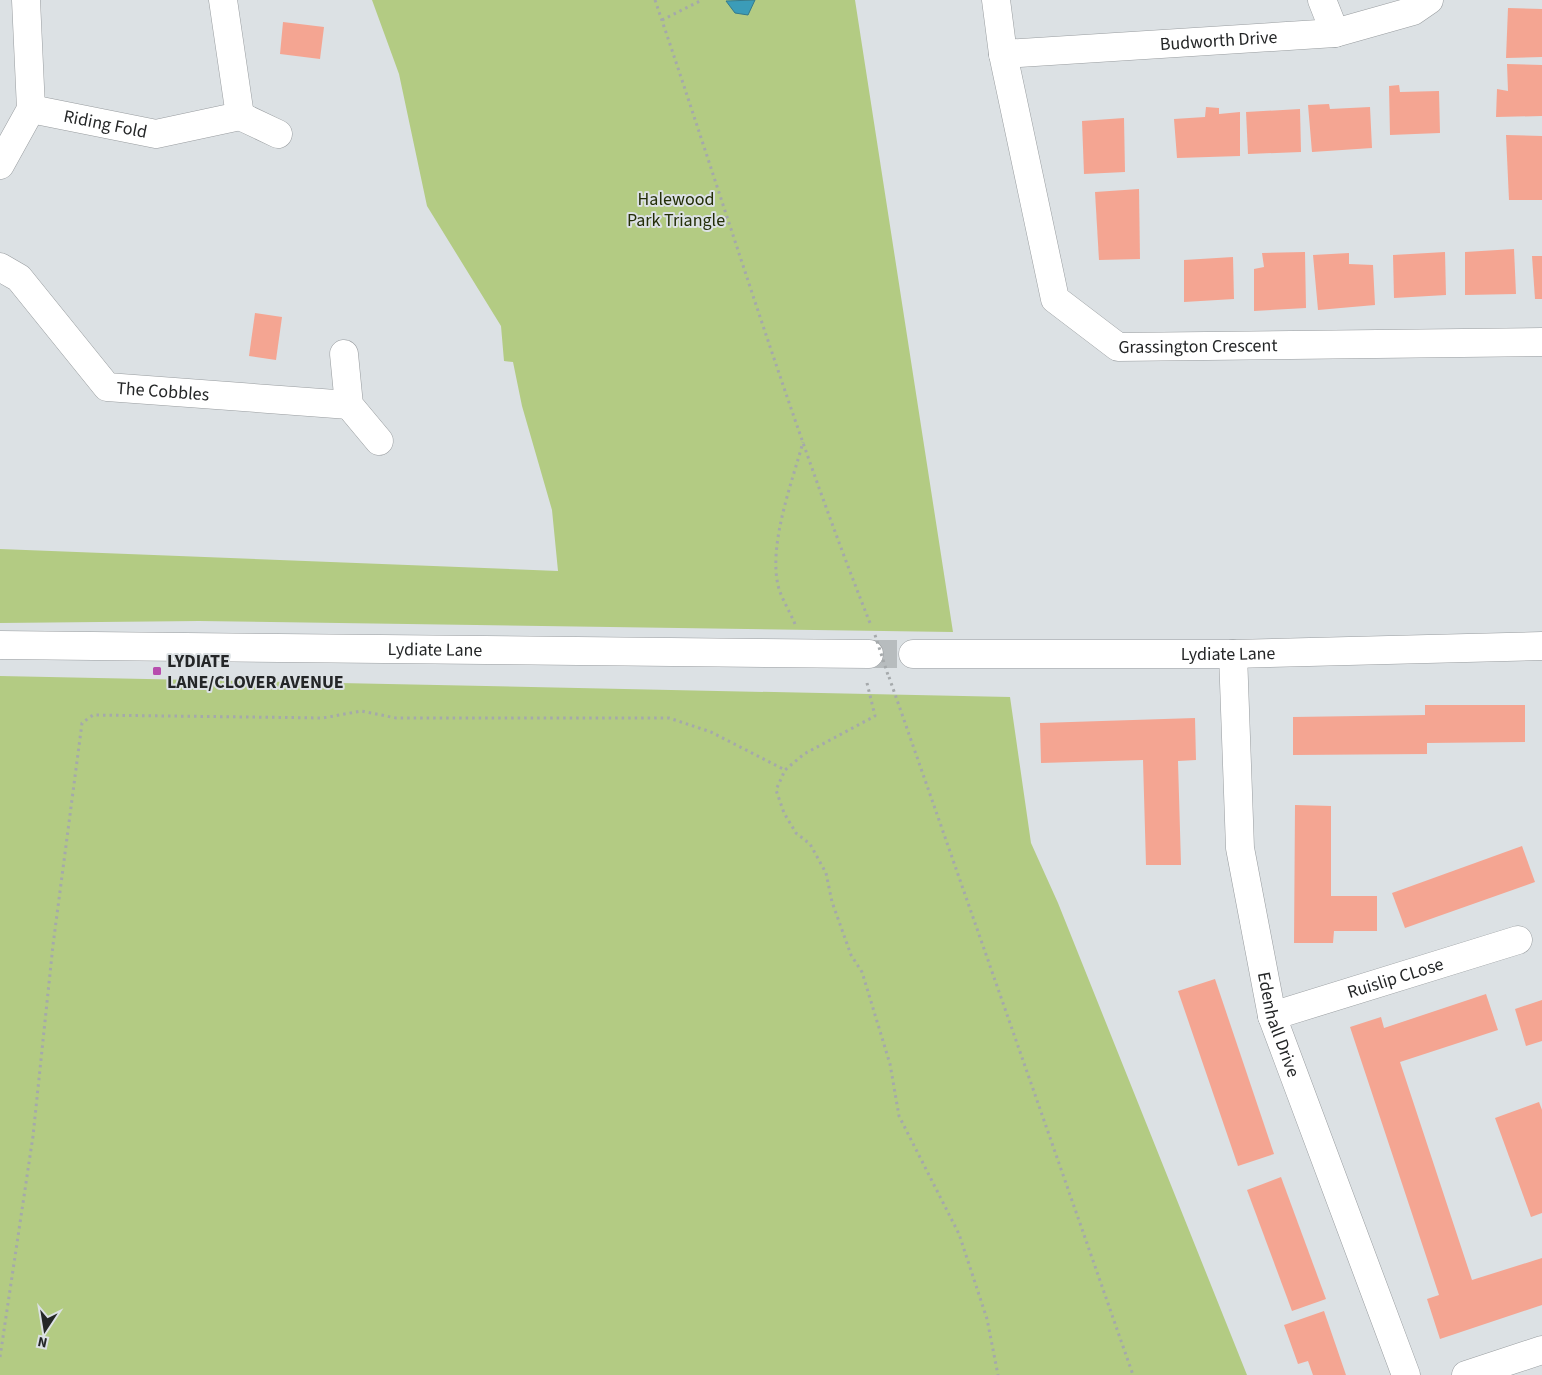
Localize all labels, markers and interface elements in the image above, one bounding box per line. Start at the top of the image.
street label: Budworth Drive [1159,25,1278,57]
street label: Riding Fold [61,104,149,145]
park label: Halewood Park Triangle [627,187,725,233]
street label: Grassington Crescent [1118,333,1278,360]
street label: The Cobbles [115,376,210,408]
street label: Lydiate Lane [387,637,483,663]
street label: Lydiate Lane [1181,641,1276,667]
place label: LYDIATE LANE/CLOVER AVENUE [167,649,344,695]
marker: LYDIATE LANE/CLOVER AVENUE [151,665,163,677]
street label: Ruislip CLose [1344,952,1447,1005]
street label: Edenhall Drive [1251,970,1306,1081]
north arrow [20,1305,70,1355]
text: N [36,1331,49,1352]

